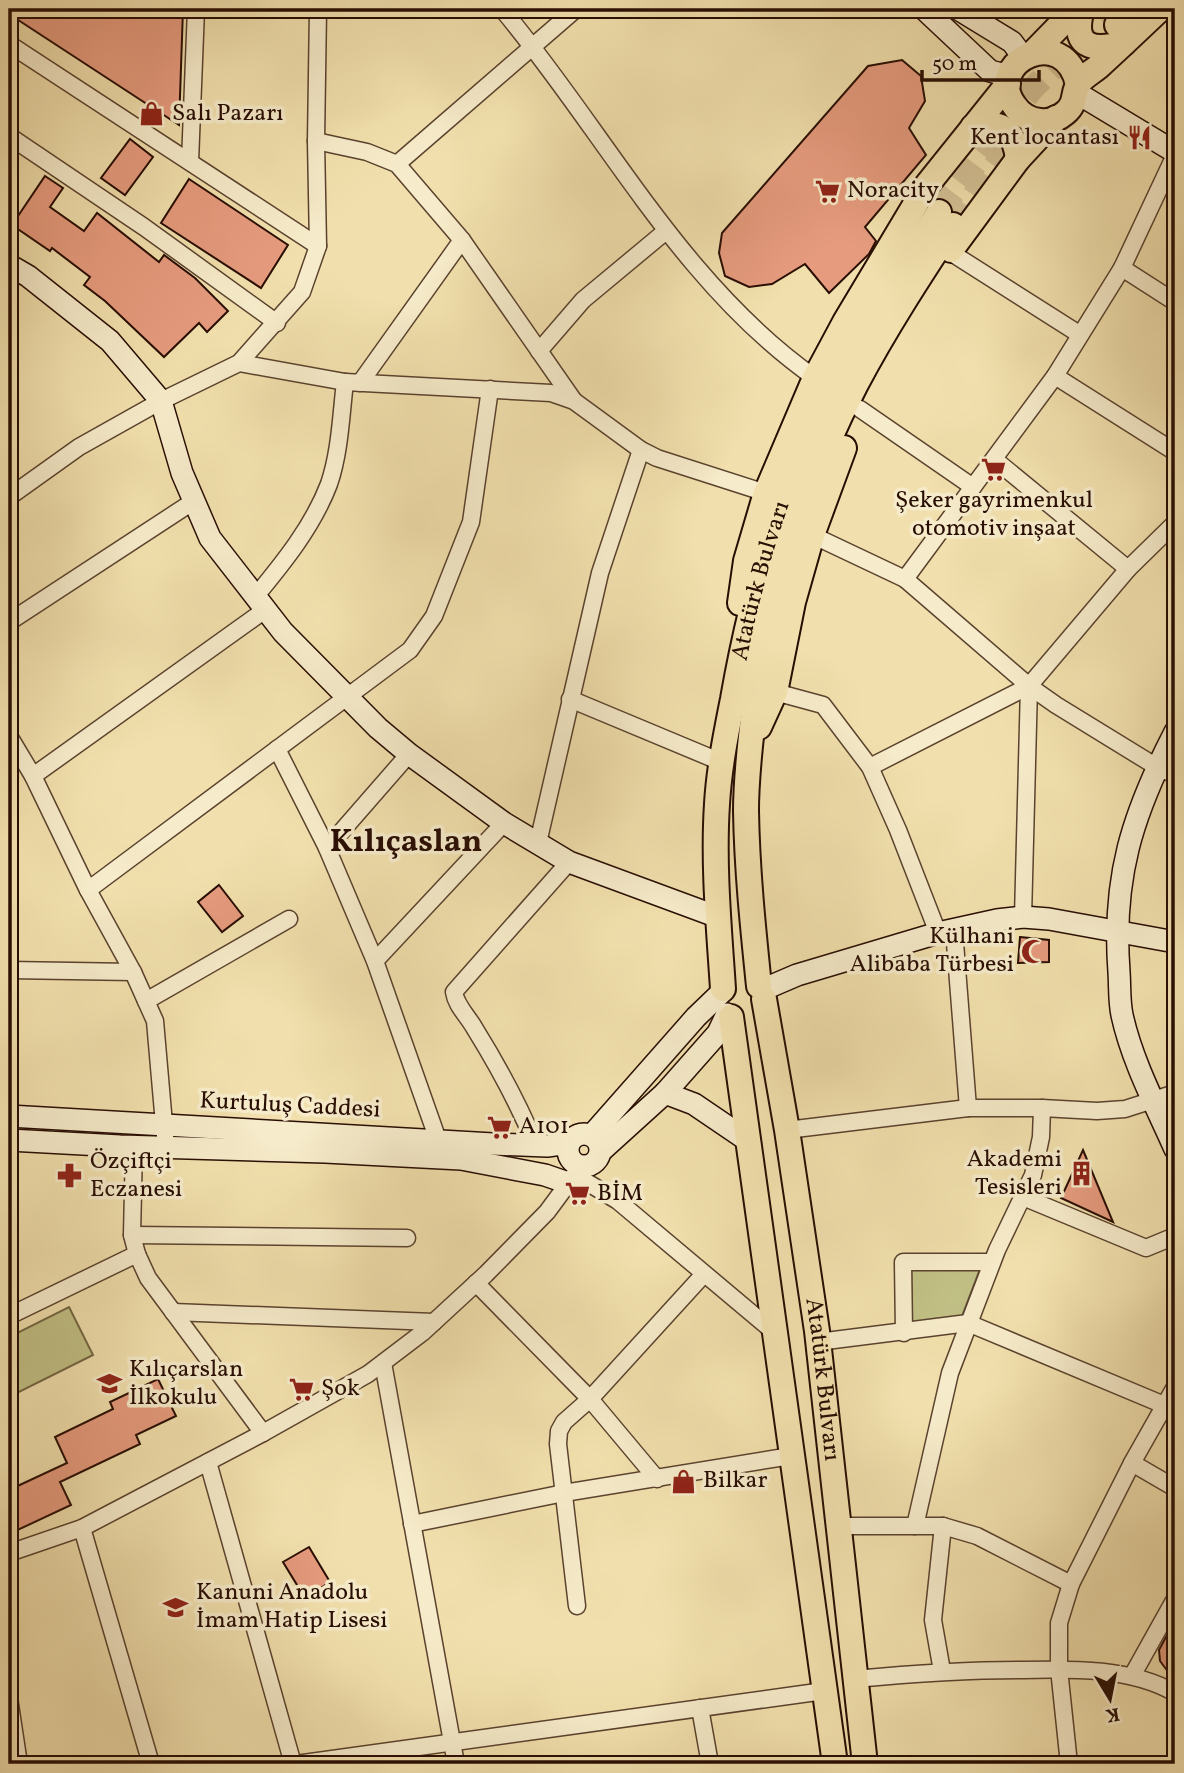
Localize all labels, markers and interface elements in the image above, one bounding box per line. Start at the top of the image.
scale bar [922,38,1039,82]
text: 50 m [932,50,977,79]
place label: Salı Pazarı [172,97,284,131]
shop icon: Salı Pazarı [138,100,166,128]
place label: Kent locantası [970,121,1119,155]
restaurant icon: Kent locantası [1125,124,1153,152]
place label: Noracity [847,174,939,208]
supermarket icon: Noracity [813,177,841,205]
supermarket icon: Şeker gayrimenkul otomotiv inşaat [980,456,1008,484]
place label: Şeker gayrimenkul otomotiv inşaat [895,484,1093,546]
street label: Atatürk Bulvarı [724,496,799,664]
district label: Kılıçaslan [330,821,482,865]
place label: Külhani Alibaba Türbesi [850,920,1014,982]
mosque icon: Külhani Alibaba Türbesi [1020,937,1048,965]
street label: Kurtuluş Caddesi [199,1084,381,1128]
place label: A101 [519,1110,569,1144]
supermarket icon: A101 [485,1113,513,1141]
place label: Akademi Tesisleri [967,1143,1062,1205]
place label: Özçiftçi Eczanesi [90,1145,182,1207]
building icon: Akademi Tesisleri [1068,1160,1096,1188]
pharmacy icon: Özçiftçi Eczanesi [56,1162,84,1190]
place label: BİM [597,1177,643,1211]
supermarket icon: BİM [563,1180,591,1208]
street label: Atatürk Bulvarı [795,1296,848,1463]
place label: Kılıçarslan İlkokulu [129,1353,243,1415]
school or university icon: Kılıçarslan İlkokulu [95,1370,123,1398]
place label: Şok [321,1372,360,1406]
supermarket icon: Şok [287,1375,315,1403]
place label: Bilkar [703,1464,767,1498]
shop icon: Bilkar [669,1467,697,1495]
place label: Kanuni Anadolu İmam Hatip Lisesi [196,1576,387,1638]
school or university icon: Kanuni Anadolu İmam Hatip Lisesi [162,1593,190,1621]
north arrow [1076,1664,1146,1734]
text: K [1103,1700,1122,1728]

